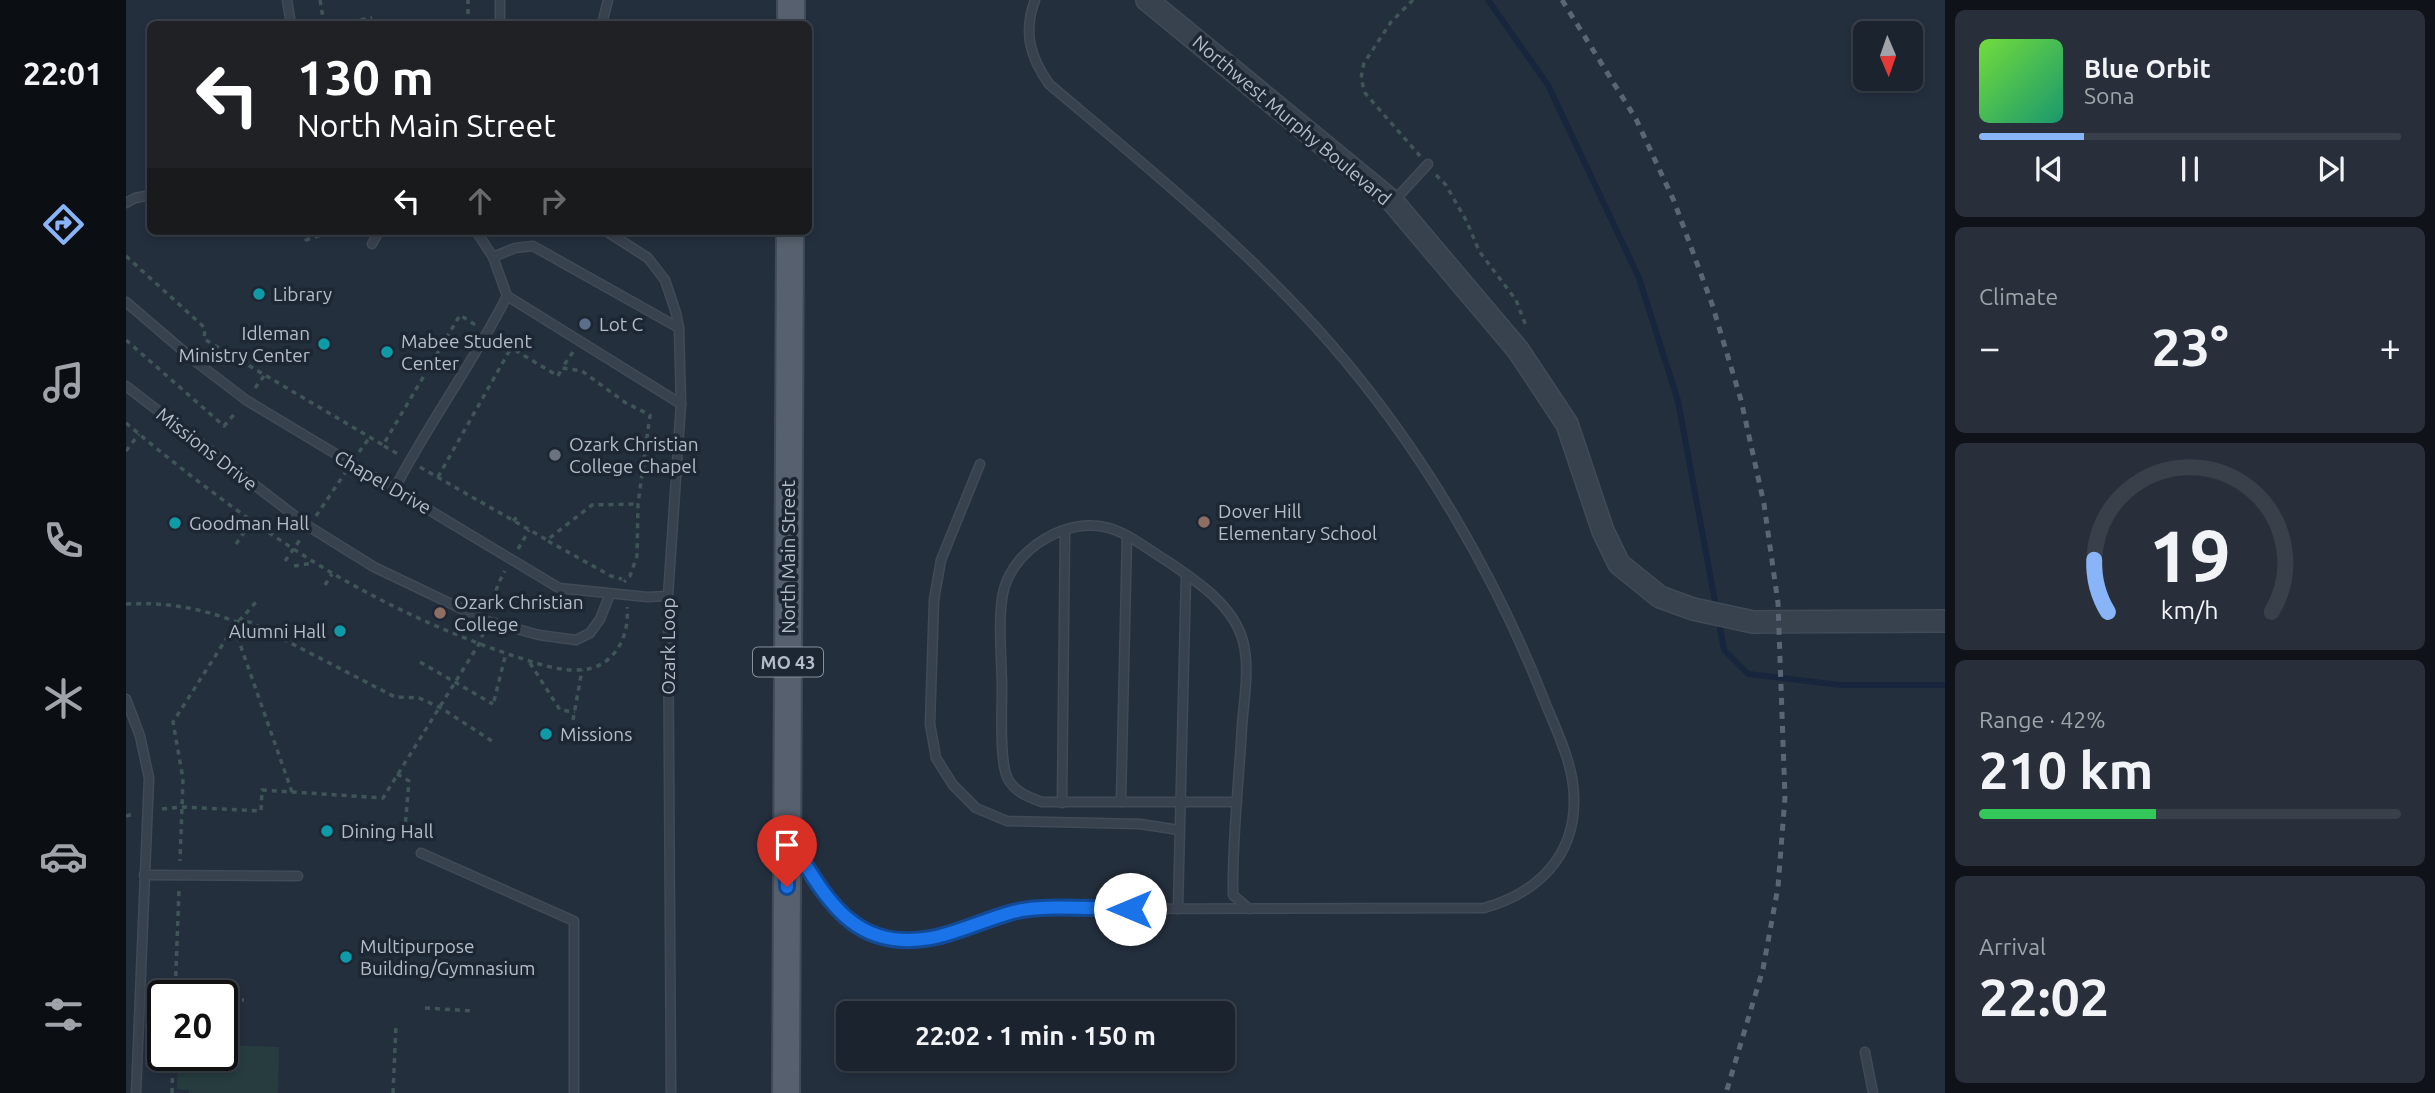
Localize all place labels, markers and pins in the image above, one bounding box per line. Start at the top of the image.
place label: Library [273,283,332,305]
marker: Library [251,286,267,302]
place label: Lot C [599,313,644,335]
marker: Lot C [577,316,593,332]
place label: Idleman Ministry Center [178,322,310,366]
place label: Mabee Student Center [401,330,532,374]
marker: Idleman Ministry Center [316,336,332,352]
marker: Mabee Student Center [379,344,395,360]
place label: Ozark Christian College Chapel [569,433,699,477]
marker: Ozark Christian College Chapel [547,447,563,463]
place label: Dover Hill Elementary School [1218,500,1377,544]
place label: Goodman Hall [189,512,309,534]
marker: Dover Hill Elementary School [1196,514,1212,530]
marker: Goodman Hall [167,515,183,531]
place label: Ozark Christian College [454,591,584,635]
marker: Ozark Christian College [432,605,448,621]
place label: Alumni Hall [229,620,326,642]
marker: Alumni Hall [332,623,348,639]
place label: Missions [560,723,632,745]
marker: Missions [538,726,554,742]
pin [757,815,817,887]
place label: Dining Hall [341,820,434,842]
marker: Dining Hall [319,823,335,839]
place label: Multipurpose Building/Gymnasium [360,935,535,979]
marker: Multipurpose Building/Gymnasium [338,949,354,965]

